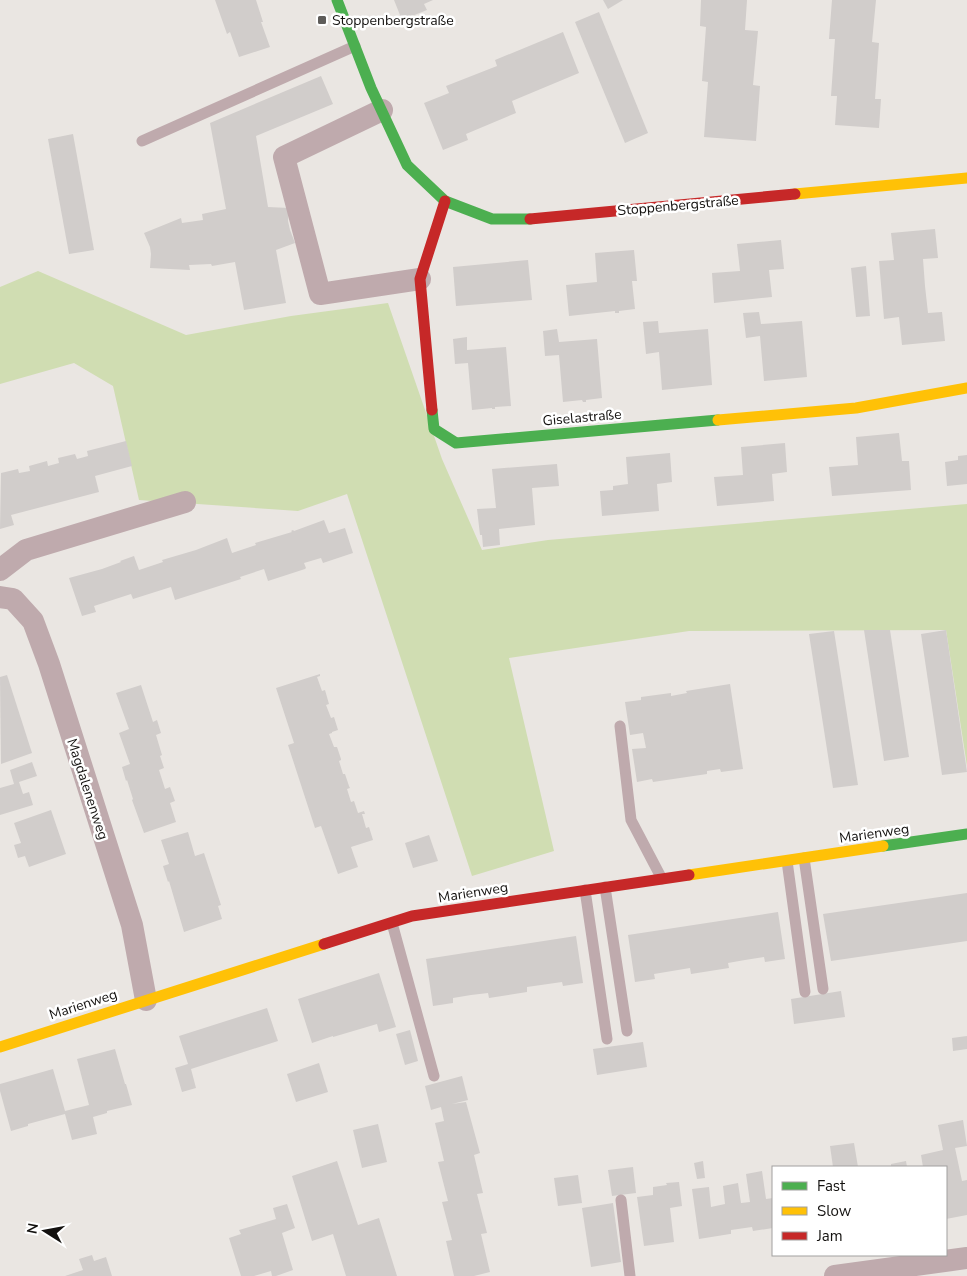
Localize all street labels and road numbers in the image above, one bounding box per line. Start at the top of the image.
street label: Stoppenbergstraße [617,191,739,220]
street label: Giselastraße [542,405,622,430]
street label: Magdalenenweg [62,736,113,842]
street label: Marienweg [838,819,910,848]
street label: Marienweg [437,878,509,907]
street label: Marienweg [47,985,120,1024]

